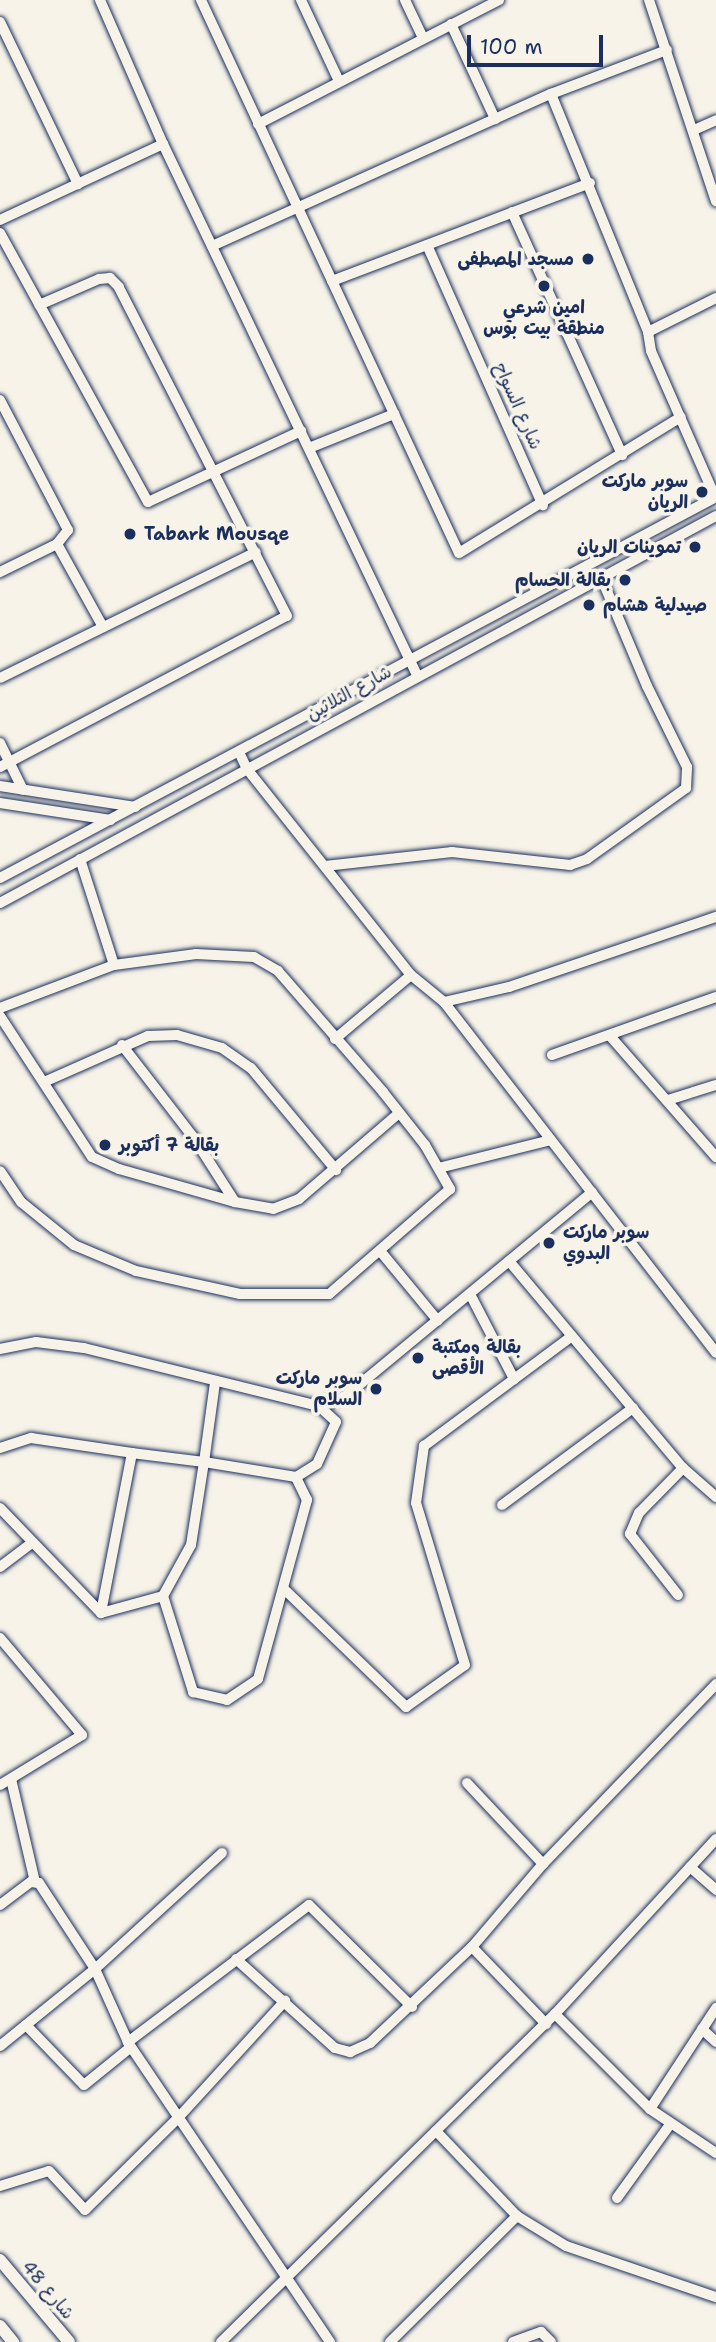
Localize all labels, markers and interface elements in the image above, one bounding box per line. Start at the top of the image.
scale bar [471,21,608,65]
text: 100 m [480,33,543,61]
place label: مسجد المصطفى [458,248,574,270]
marker: مسجد المصطفى [580,251,596,267]
marker: امين شرعي منطقة بيت بوس [536,278,552,294]
place label: امين شرعي منطقة بيت بوس [483,297,605,340]
street label: شارع السواح [489,359,547,453]
place label: سوبر ماركت الريان [602,471,688,514]
marker: سوبر ماركت الريان [694,484,710,500]
place label: Tabark Mousqe [144,523,289,545]
marker: Tabark Mousqe [122,526,138,542]
place label: تموينات الريان [577,536,681,558]
marker: تموينات الريان [687,539,703,555]
place label: بقالة الحسام [515,569,611,591]
marker: بقالة الحسام [617,572,633,588]
place label: صيدلية هشام [603,594,707,616]
marker: صيدلية هشام [581,597,597,613]
street label: شارع الثلاثين [303,661,395,725]
place label: بقالة 7 أكتوبر [119,1134,219,1156]
marker: بقالة 7 أكتوبر [97,1137,113,1153]
place label: سوبر ماركت البدوي [563,1222,649,1264]
marker: سوبر ماركت البدوي [541,1235,557,1251]
place label: بقالة ومكتبة الأقصى [432,1337,521,1380]
marker: بقالة ومكتبة الأقصى [410,1350,426,1366]
place label: سوبر ماركت السلام [276,1368,362,1410]
marker: سوبر ماركت السلام [368,1381,384,1397]
street label: شارع 48 [17,2256,79,2324]

